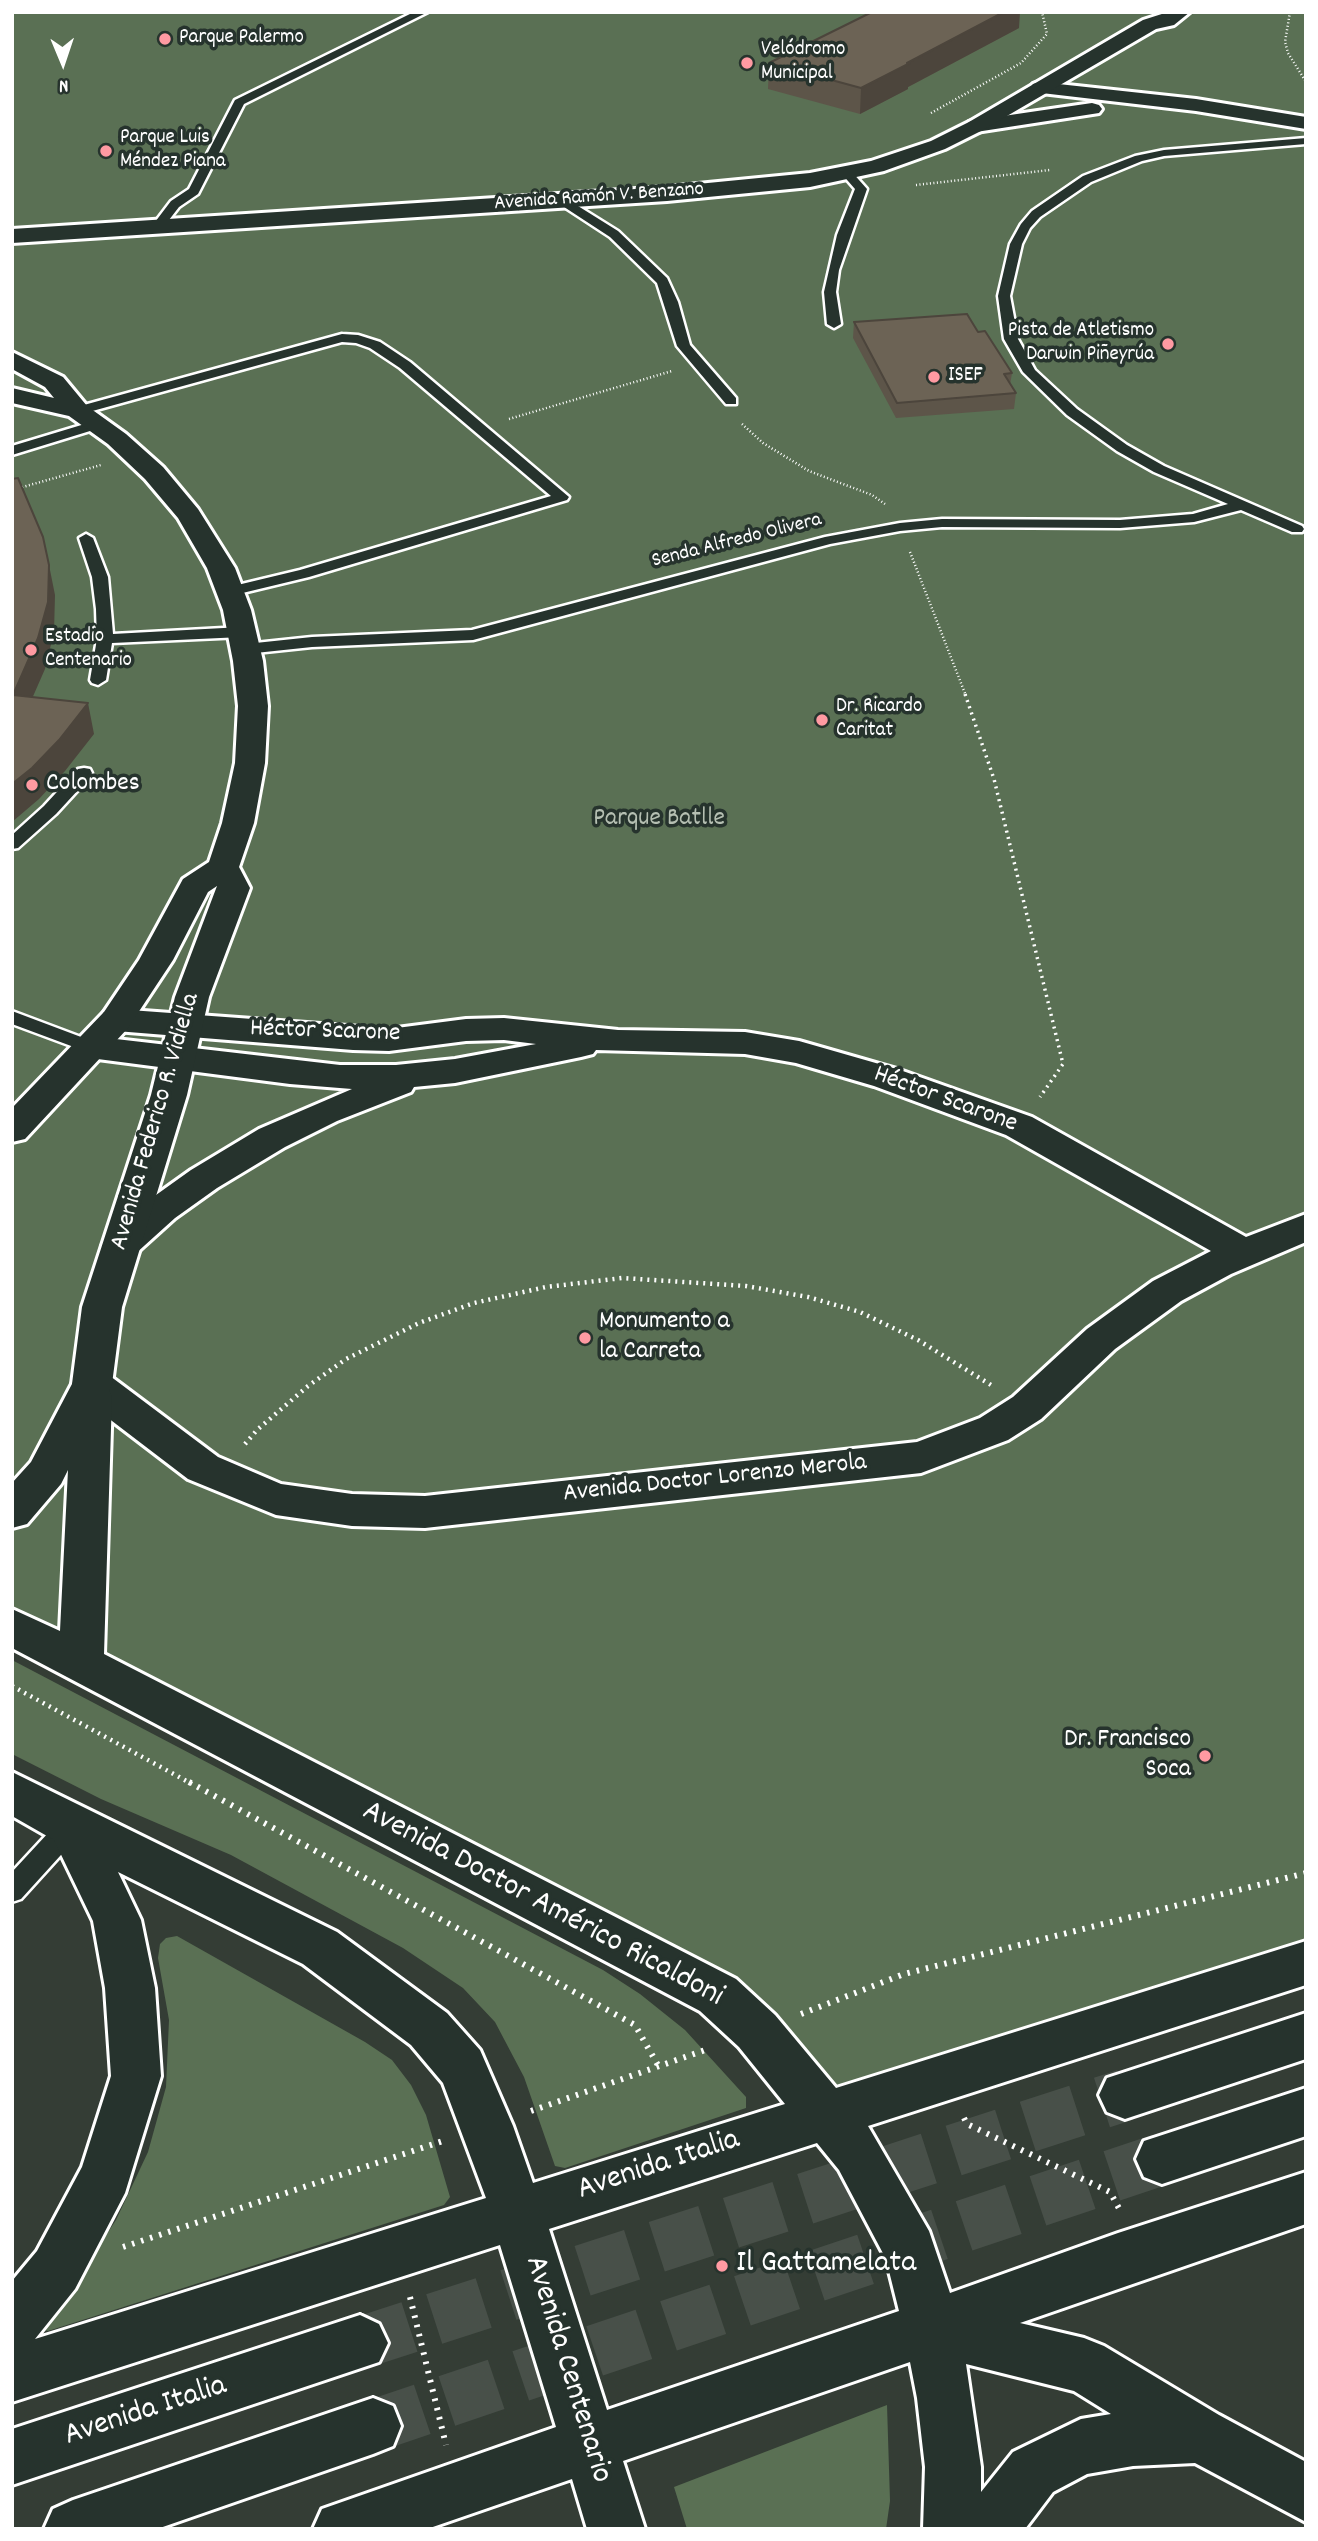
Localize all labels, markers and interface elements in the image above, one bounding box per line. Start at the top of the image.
place label: Parque Palermo [179,26,304,52]
north arrow [28,28,98,98]
marker: Parque Palermo [157,31,173,47]
place label: Velódromo Municipal [761,38,845,88]
marker: Velódromo Municipal [739,55,755,71]
text: N [59,71,69,98]
place label: Parque Luis Méndez Piana [120,126,226,176]
marker: Parque Luis Méndez Piana [98,143,114,159]
street label: Avenida Ramón V. Benzano [493,178,705,218]
place label: Pista de Atletismo Darwin Piñeyrúa [1008,319,1154,369]
marker: Pista de Atletismo Darwin Piñeyrúa [1160,336,1176,352]
place label: ISEF [948,364,983,390]
marker: ISEF [926,369,942,385]
street label: Senda Alfredo Olivera [649,509,825,575]
place label: Estadio Centenario [45,625,132,675]
marker: Estadio Centenario [23,642,39,658]
place label: Dr. Ricardo Caritat [836,695,922,745]
marker: Dr. Ricardo Caritat [814,712,830,728]
place label: Colombes [46,769,140,801]
marker: Colombes [24,777,40,793]
park label: Parque Batlle [593,804,725,836]
street label: Avenida Federico R. Vidiella [105,990,209,1254]
street label: Héctor Scarone [249,1015,401,1051]
street label: Héctor Scarone [869,1061,1021,1141]
place label: Monumento a la Carreta [599,1307,730,1368]
marker: Monumento a la Carreta [577,1330,593,1346]
street label: Avenida Doctor Lorenzo Merola [562,1449,868,1511]
place label: Dr. Francisco Soca [1064,1725,1191,1786]
marker: Dr. Francisco Soca [1197,1748,1213,1764]
street label: Avenida Doctor Américo Ricaldoni [355,1794,729,2018]
street label: Avenida Italia [573,2123,745,2211]
place label: Il Gattamelata [736,2247,916,2285]
street label: Avenida Centenario [513,2252,619,2488]
marker: Il Gattamelata [714,2258,730,2274]
street label: Avenida Italia [60,2369,232,2457]

